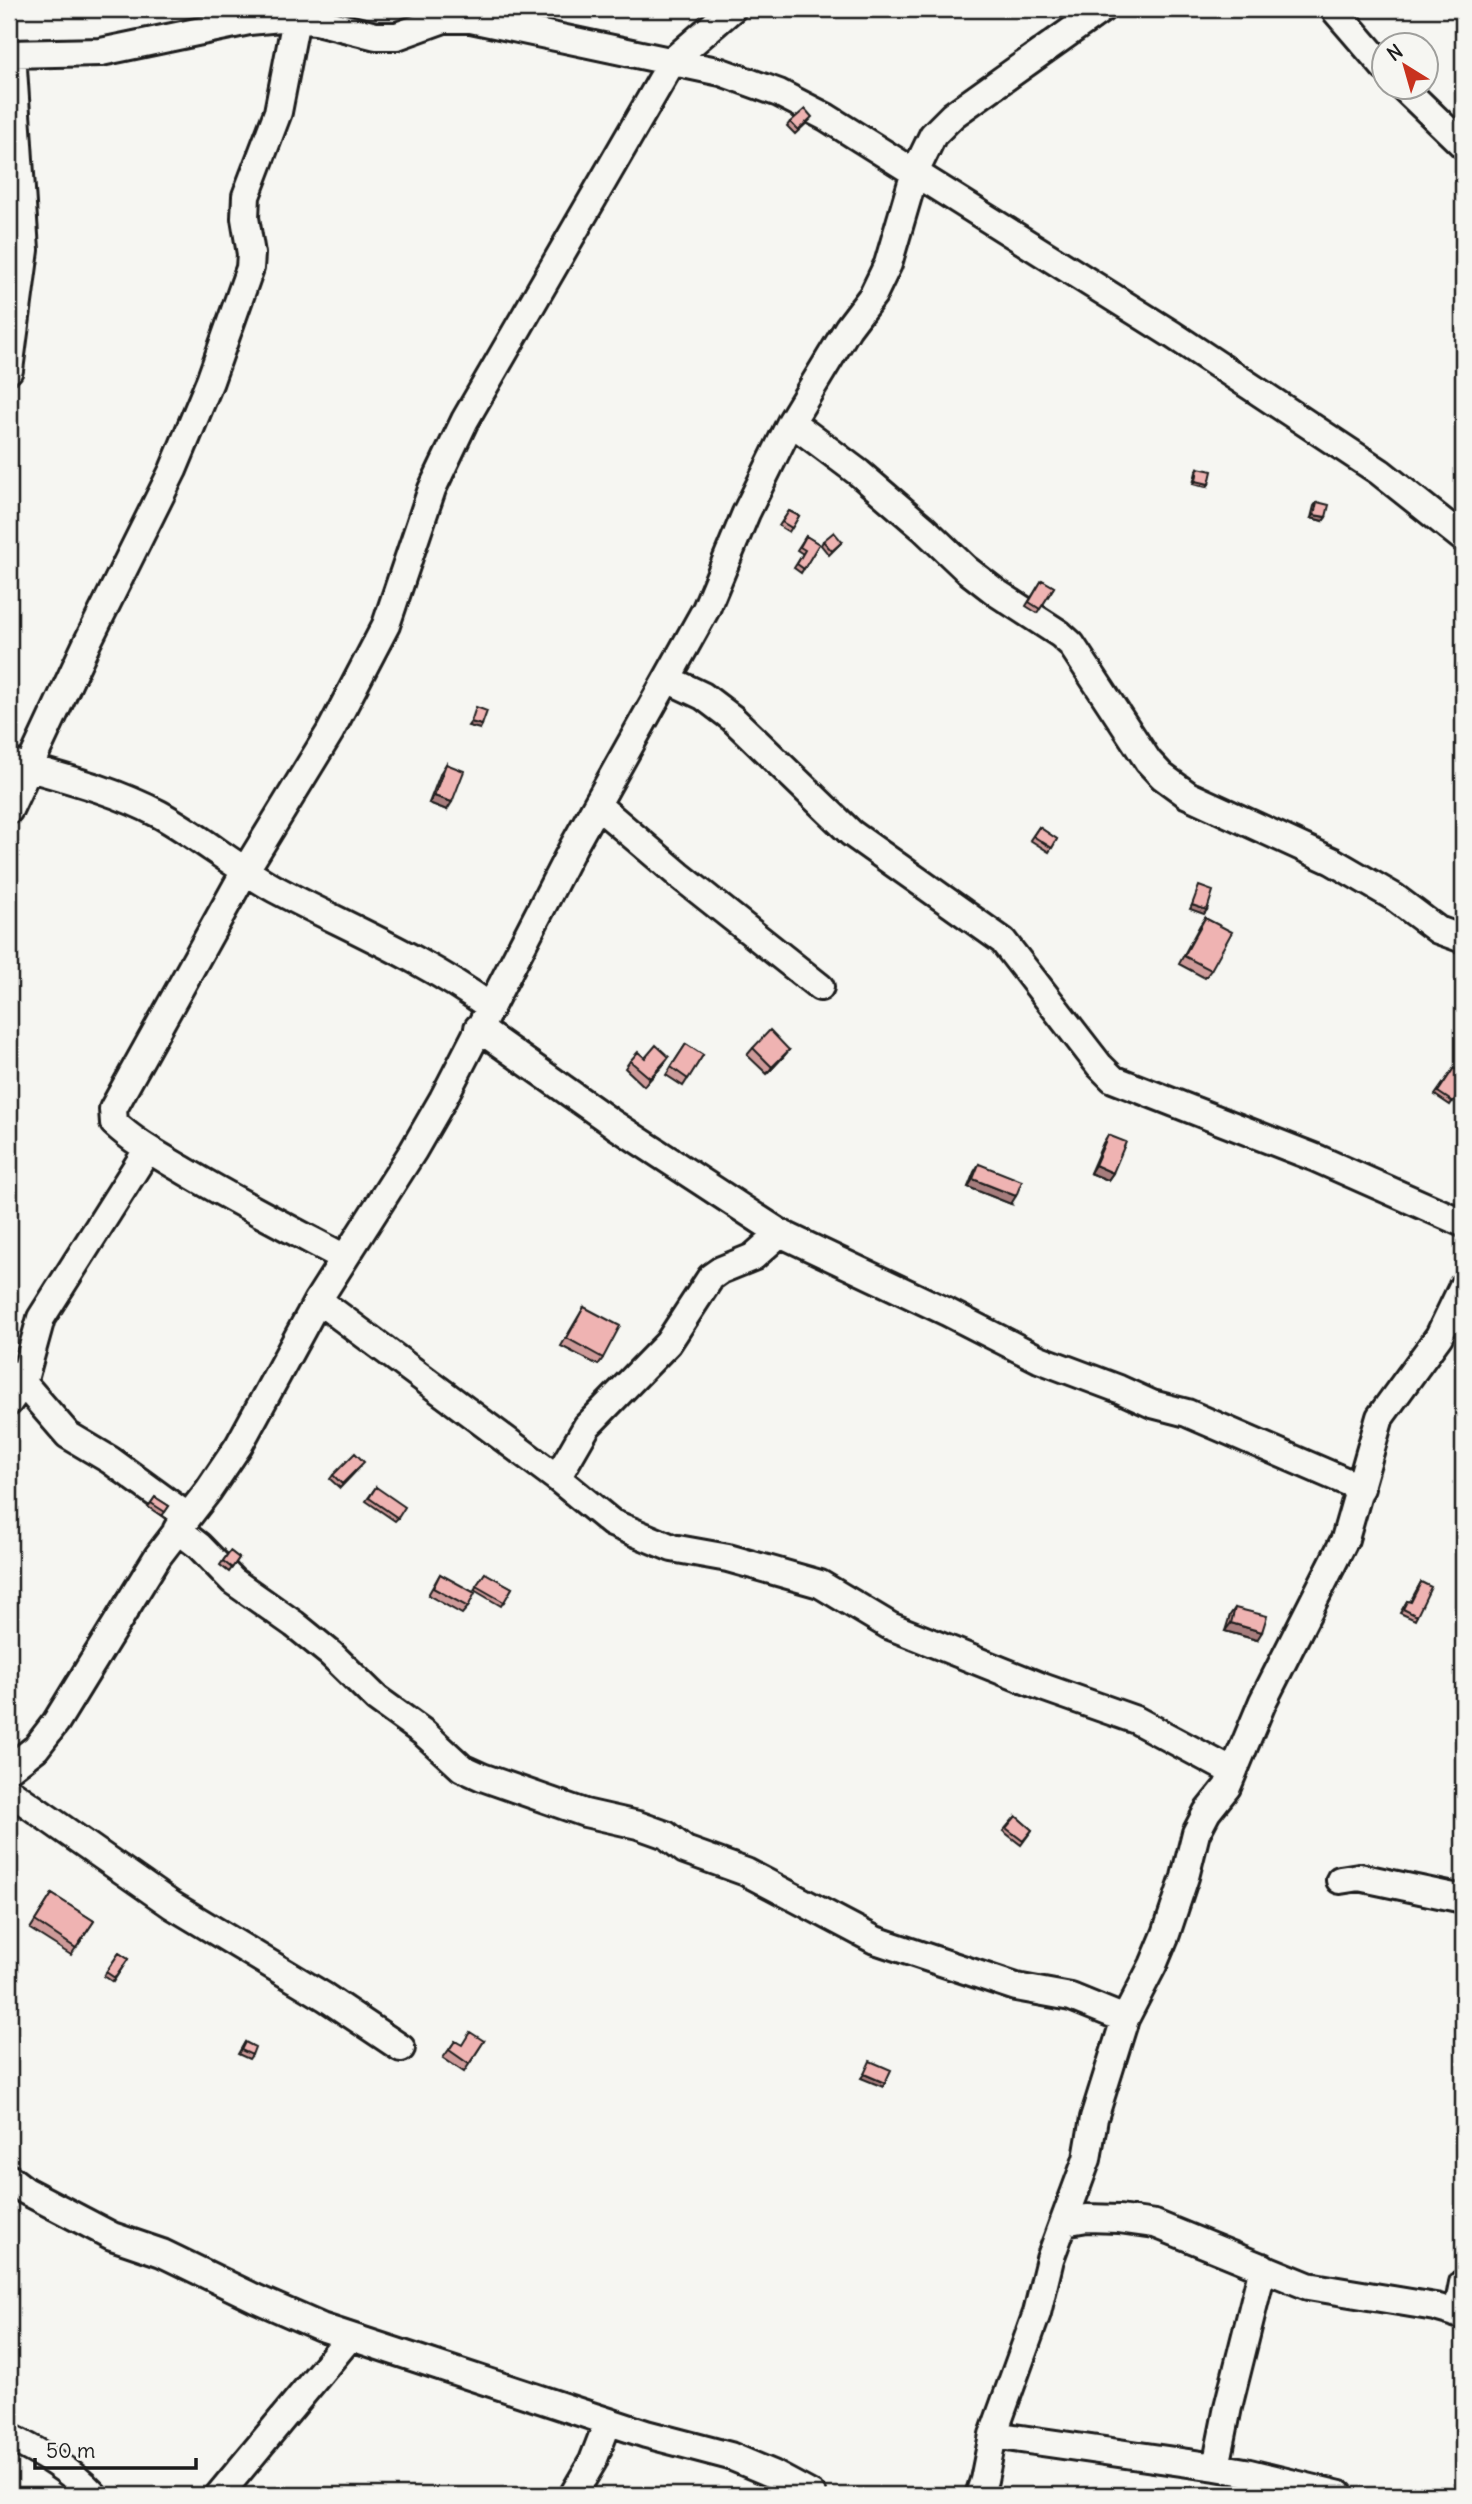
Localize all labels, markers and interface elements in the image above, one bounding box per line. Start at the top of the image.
north arrow [1370,32,1440,102]
text: N [1382,39,1407,66]
scale bar [35,2427,196,2471]
text: 50 m [46,2437,95,2464]

